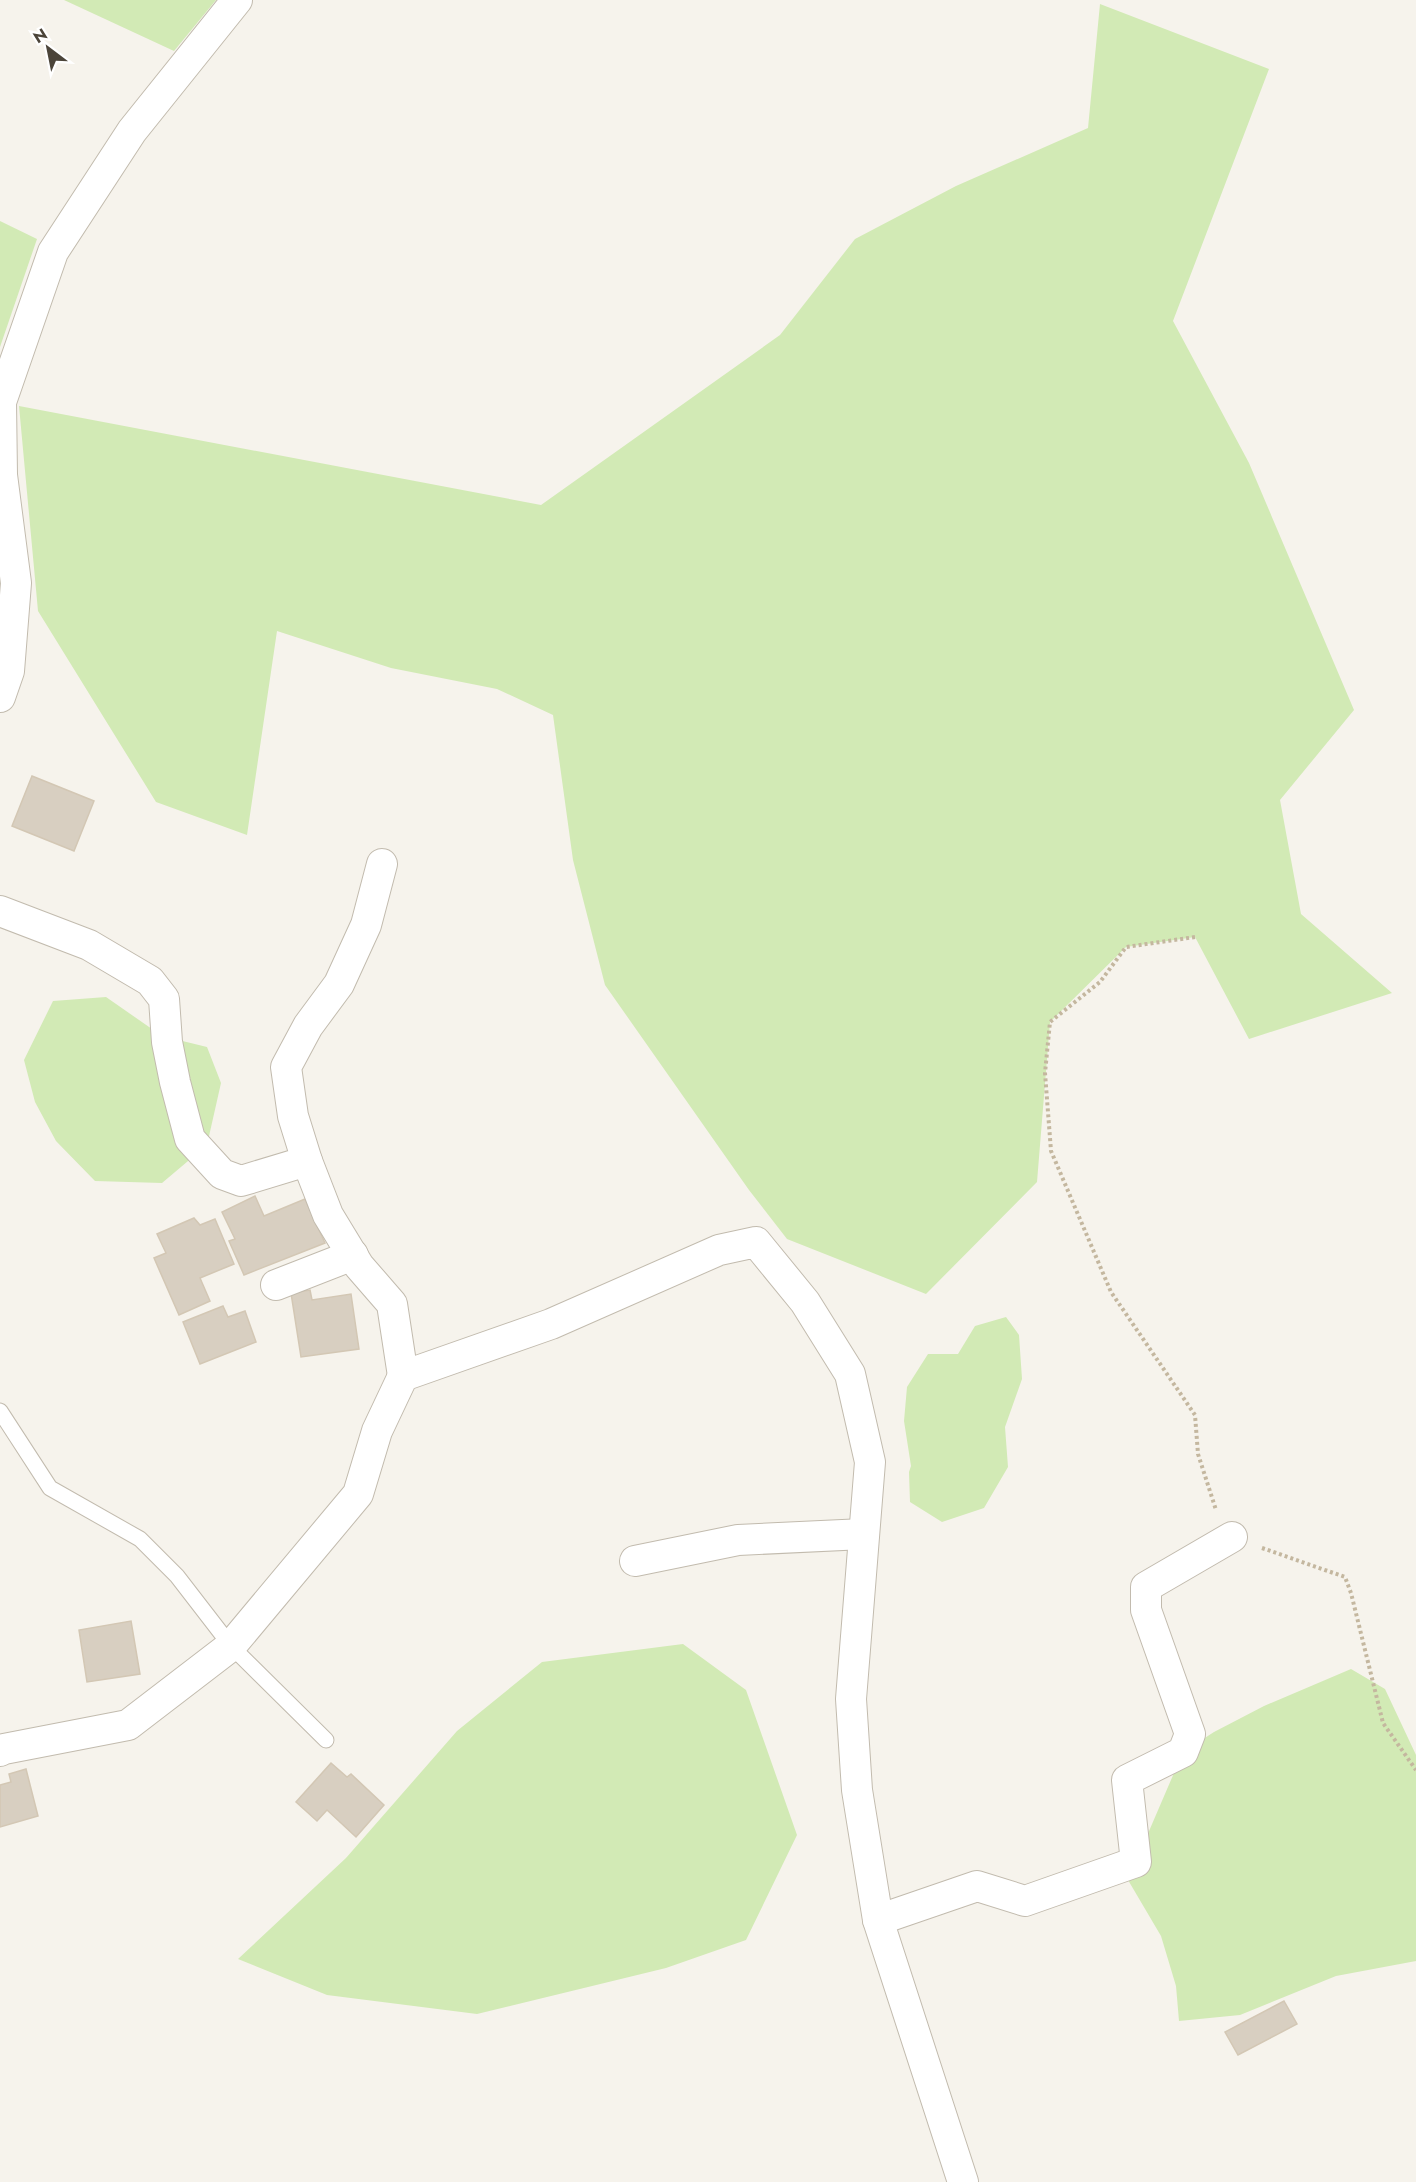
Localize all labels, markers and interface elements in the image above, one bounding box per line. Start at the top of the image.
north arrow [18,18,78,78]
text: N [29,23,52,49]

